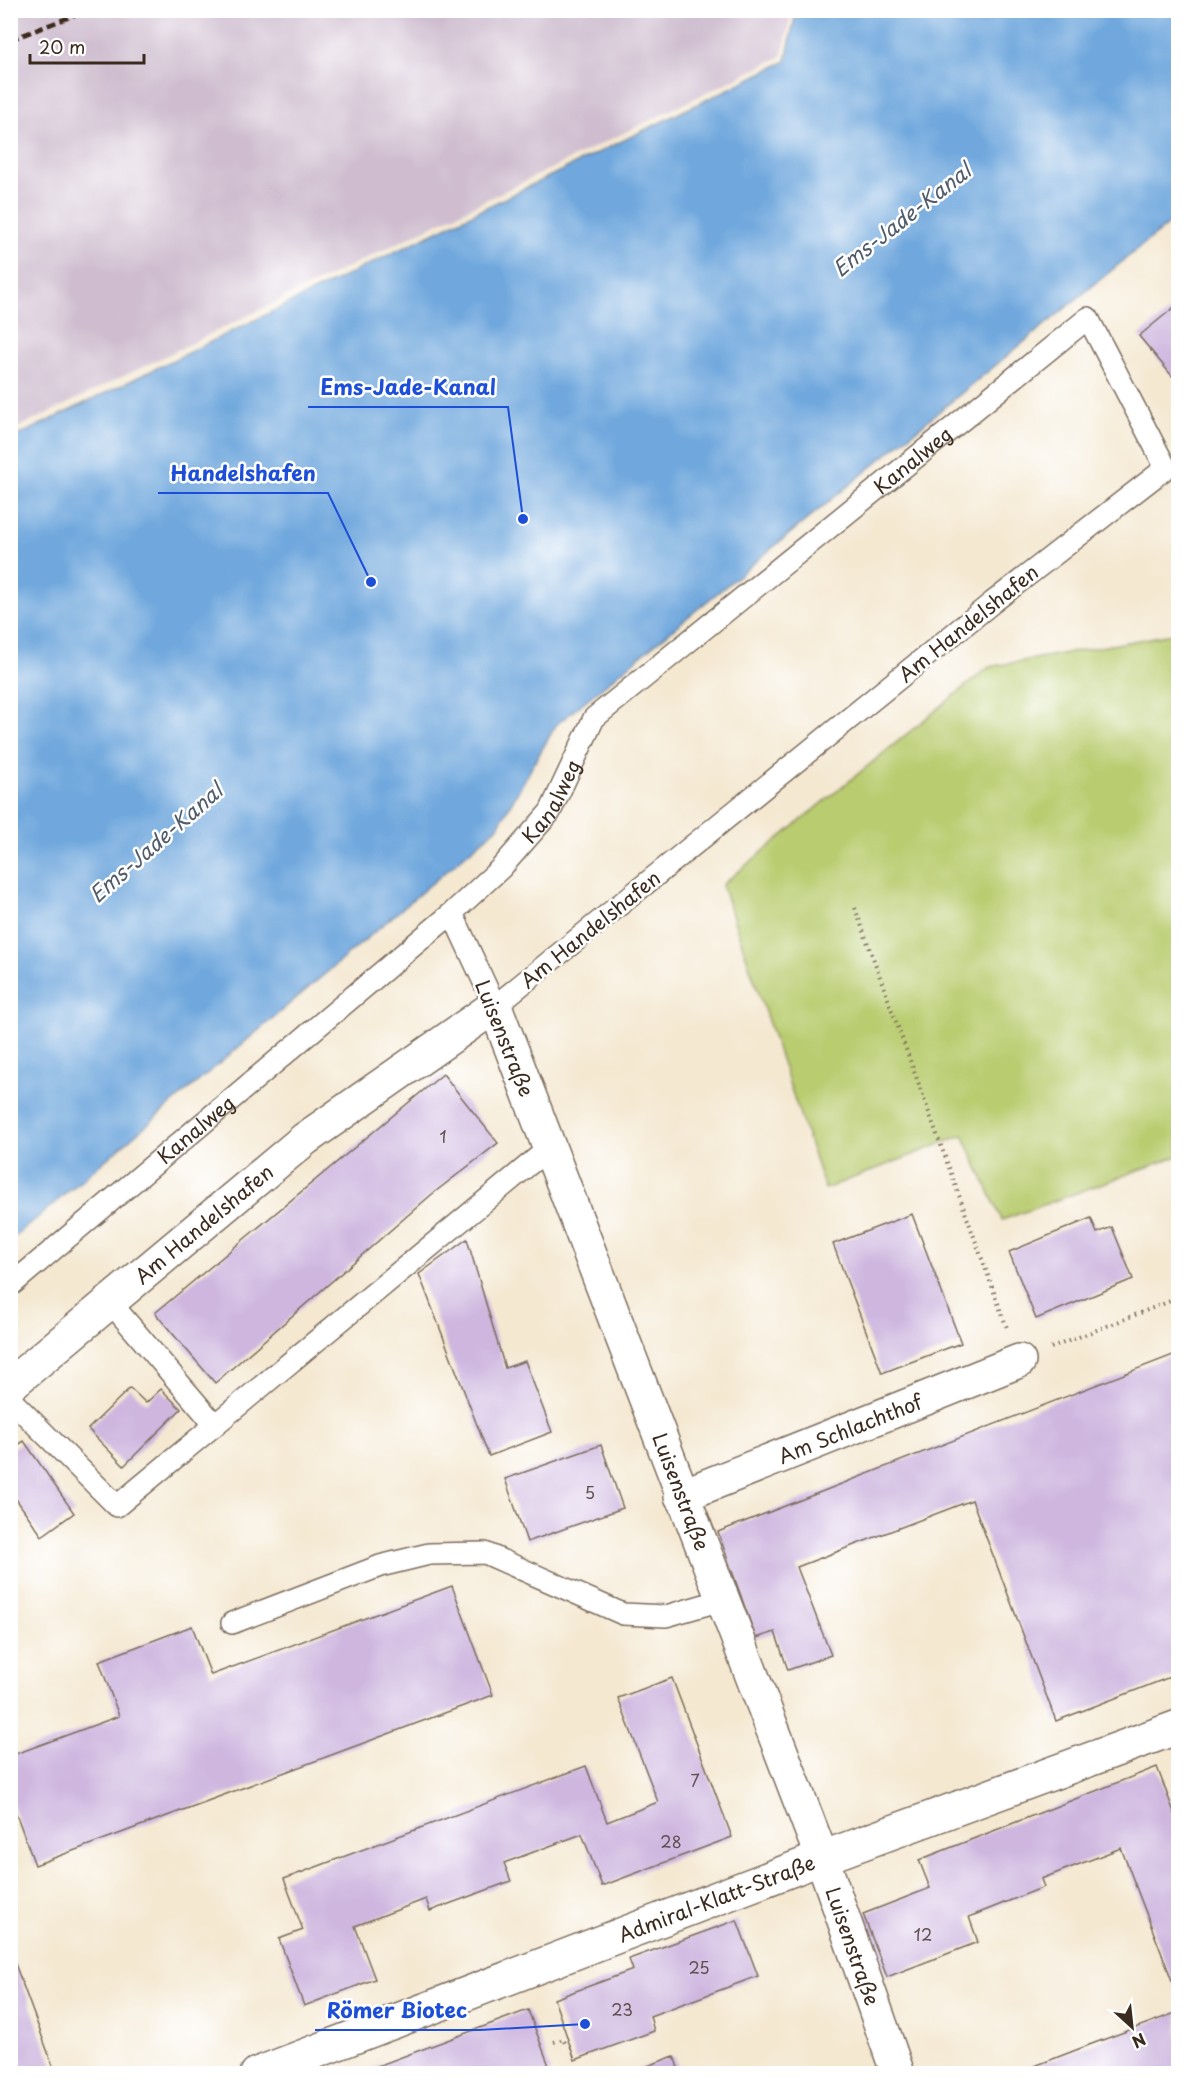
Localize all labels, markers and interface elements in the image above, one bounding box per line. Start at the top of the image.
scale bar [30,27,144,65]
text: 20 m [39,33,85,60]
water label: Ems-Jade-Kanal [825,153,980,283]
callout: Ems-Jade-Kanal [308,368,508,407]
text: Ems-Jade-Kanal [320,370,496,402]
street label: Kanalweg [867,419,958,501]
callout: Handelshafen [158,454,328,493]
text: Handelshafen [170,456,316,488]
street label: Am Handelshafen [891,557,1045,689]
street label: Kanalweg [514,754,588,850]
water label: Ems-Jade-Kanal [81,773,231,909]
street label: Am Handelshafen [513,863,667,995]
street label: Luisenstraße [468,975,542,1101]
street label: Kanalweg [150,1088,241,1171]
house number: 1 [439,1124,447,1148]
street label: Am Handelshafen [127,1157,280,1291]
street label: Am Schlachthof [773,1386,928,1471]
street label: Luisenstraße [645,1428,717,1555]
house number: 5 [585,1480,595,1504]
house number: 7 [690,1768,700,1792]
house number: 28 [660,1829,682,1853]
street label: Admiral-Klatt-Straße [614,1847,819,1950]
street label: Luisenstraße [818,1883,888,2009]
house number: 12 [914,1922,932,1946]
house number: 25 [688,1955,710,1979]
callout: Römer Biotec [315,1991,480,2030]
text: Römer Biotec [327,1993,467,2025]
house number: 23 [611,1997,633,2021]
north arrow [1102,1997,1162,2057]
text: N [1128,2028,1150,2055]

